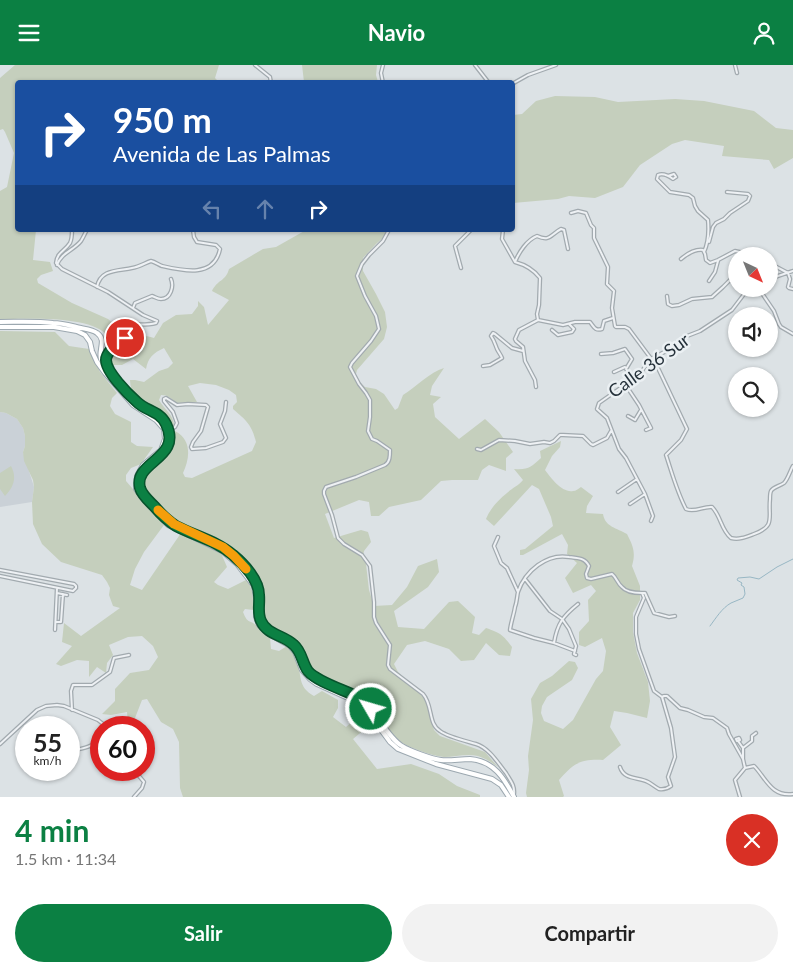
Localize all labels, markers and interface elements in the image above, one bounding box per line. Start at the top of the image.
icon: menu [15,19,43,47]
text: Navio [368,19,425,46]
icon: person [750,19,778,47]
text: 950 m [113,98,212,140]
icon: right [30,100,95,165]
text: Avenida de Las Palmas [113,140,331,167]
icon: left [198,195,226,223]
icon: ahead [251,195,279,223]
icon: right [304,195,332,223]
north arrow [728,247,778,297]
map controls [728,247,778,417]
button: sound [728,307,778,357]
pin [104,317,146,359]
icon: arrive [111,324,139,352]
street label: Calle 36 Sur [603,328,694,402]
button: search [728,367,778,417]
position arrow [344,682,396,734]
speed limit sign: 60 [90,716,155,781]
text: 55 [33,727,62,757]
text: km/h [33,753,62,768]
text: 4 min [15,812,89,848]
button: close [726,814,778,866]
text: 1.5 km · 11:34 [15,849,116,868]
button: Salir [15,904,392,962]
button: Compartir [402,904,778,962]

